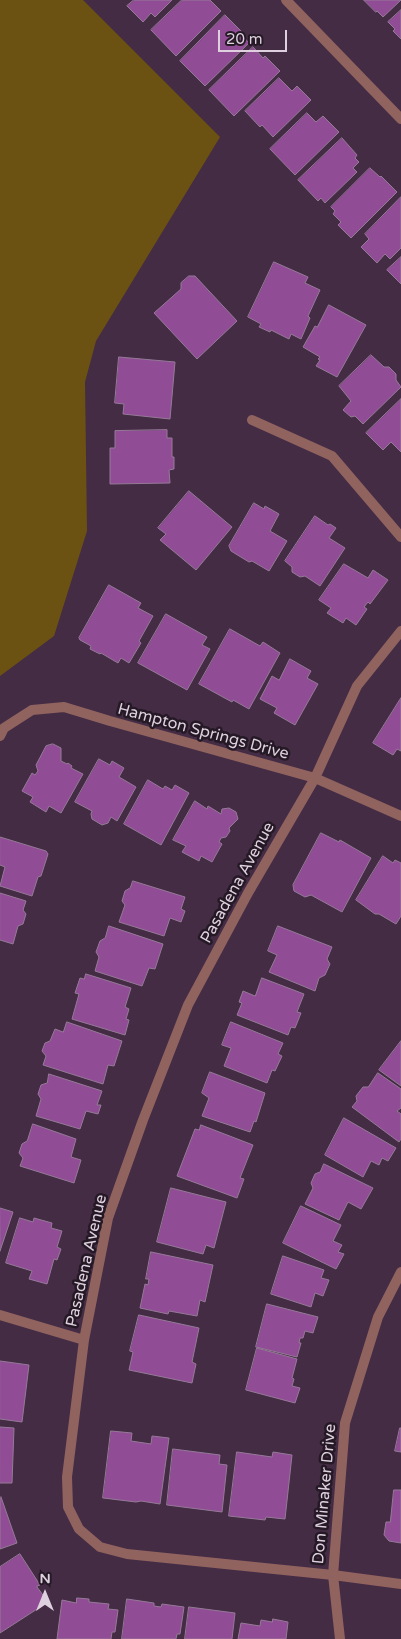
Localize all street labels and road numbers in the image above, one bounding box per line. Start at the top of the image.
street label: Hampton Springs Drive [115,700,291,764]
street label: Pasadena Avenue [197,819,279,947]
street label: Pasadena Avenue [62,1193,112,1329]
street label: Don Minaker Drive [309,1423,341,1565]

